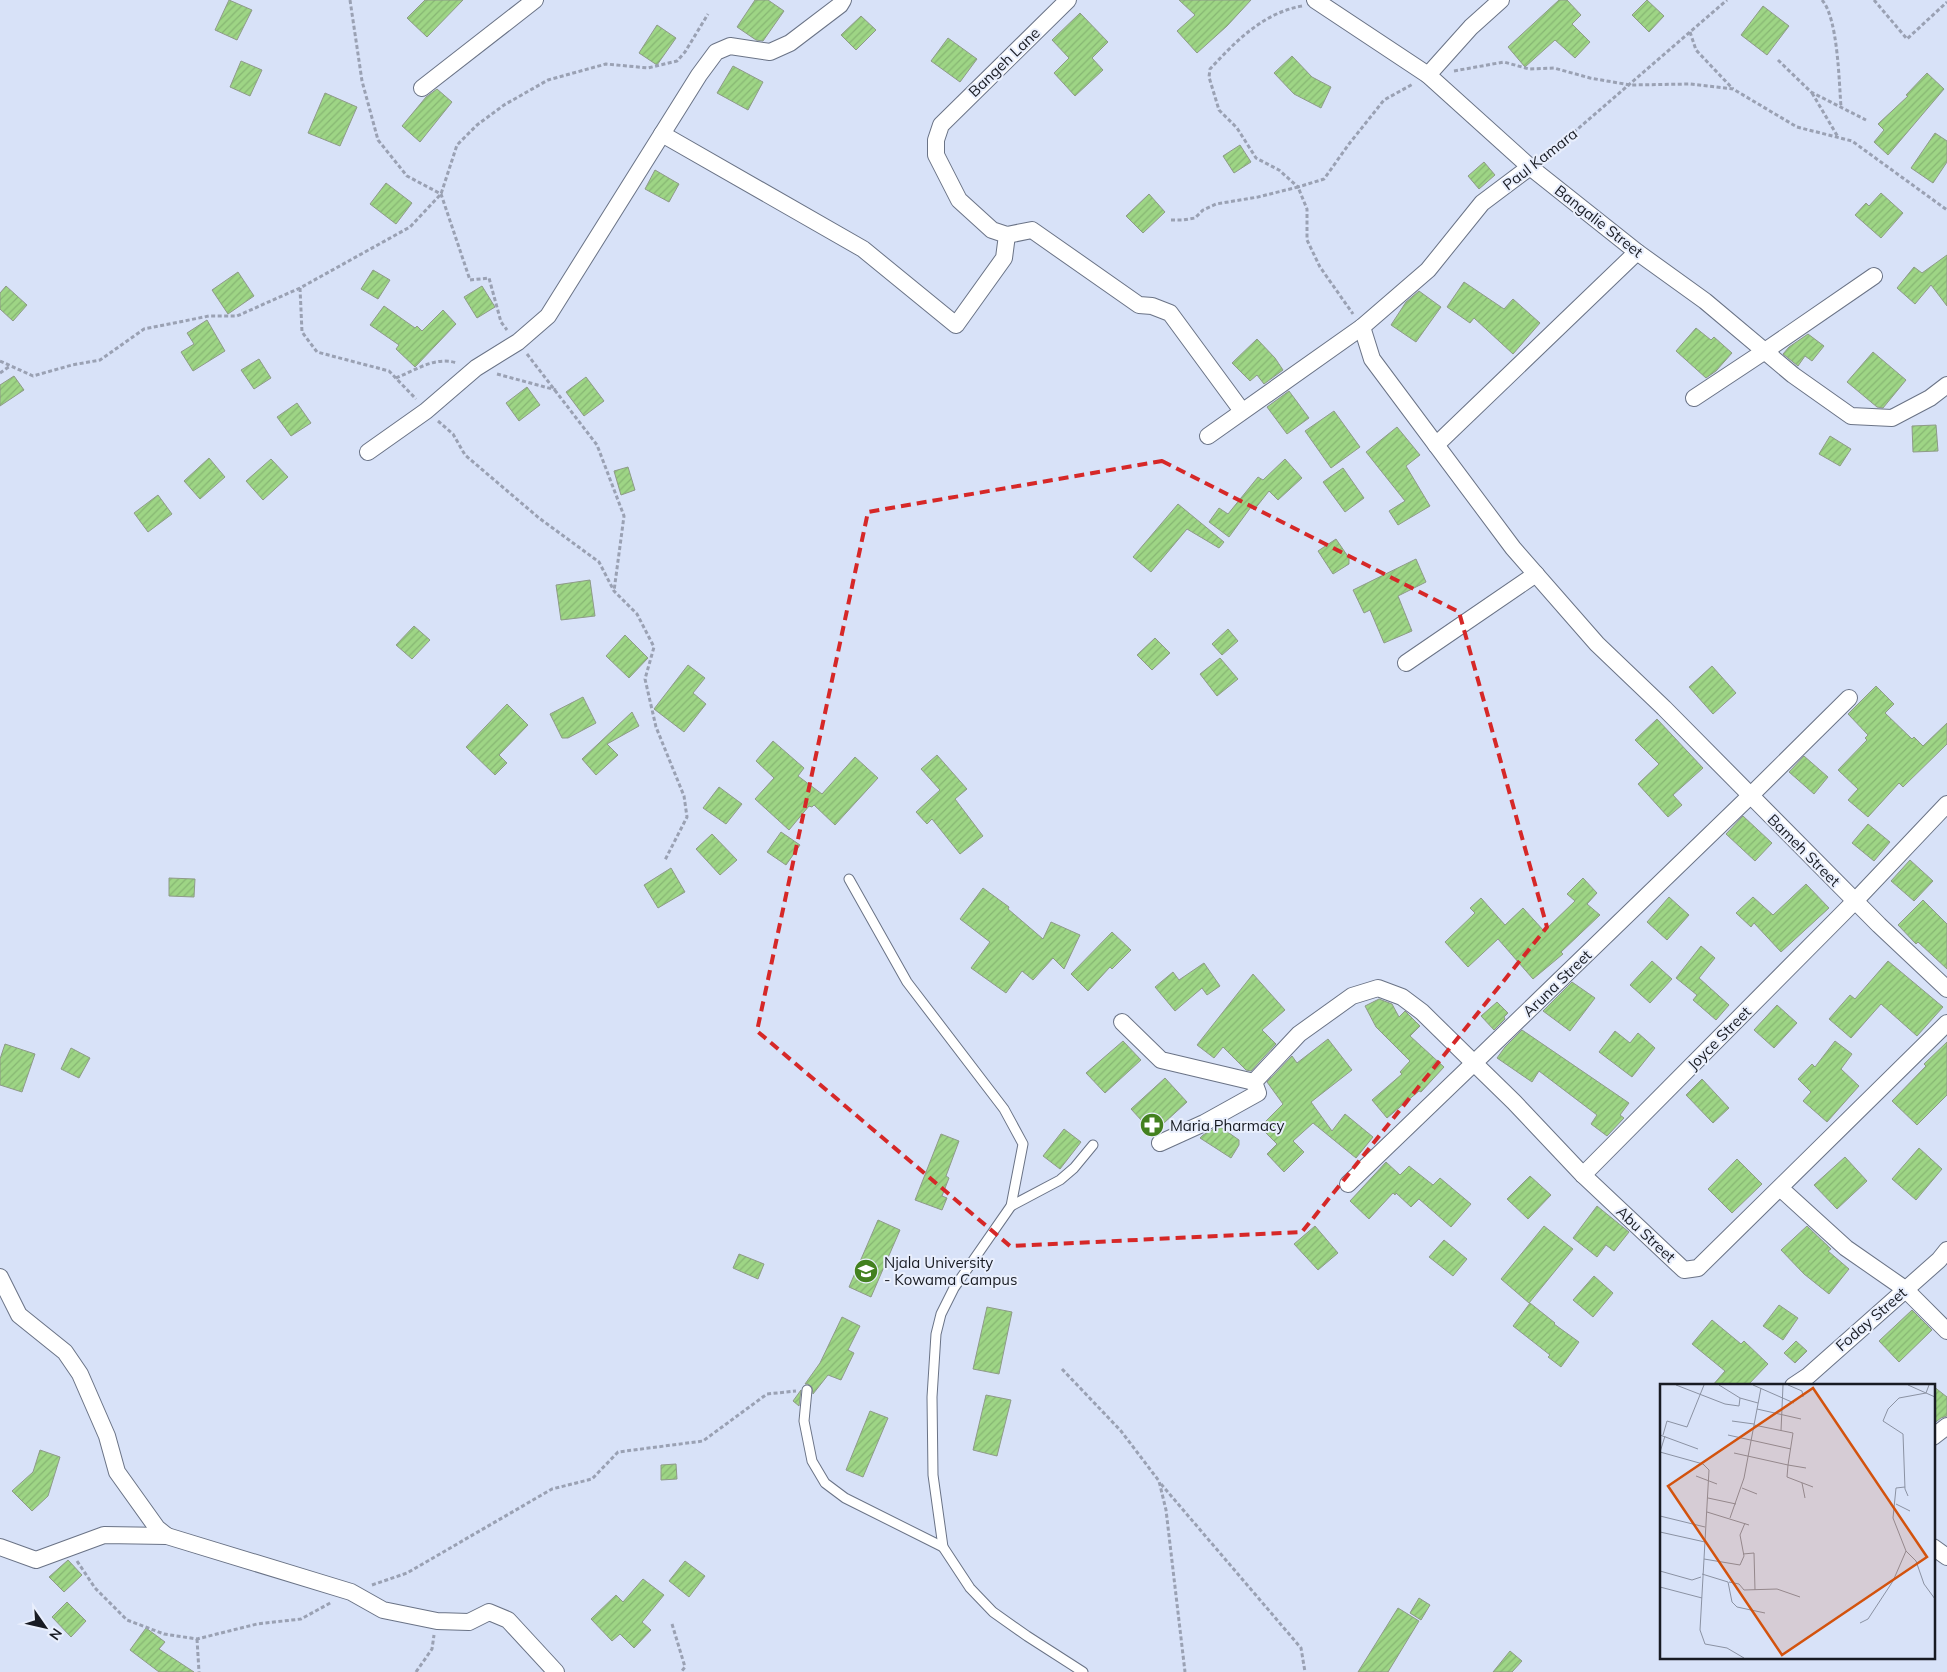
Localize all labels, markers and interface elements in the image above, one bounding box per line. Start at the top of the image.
street label: Bangeh Lane [964,23,1044,101]
street label: Paul Kamara [1499,124,1581,194]
street label: Bangalie Street [1551,181,1647,261]
street label: Bameh Street [1764,810,1844,890]
street label: Aruna Street [1519,945,1595,1021]
street label: Joyce Street [1683,1002,1755,1074]
pharmacy icon: Maria Pharmacy [1139,1112,1165,1138]
place label: Maria Pharmacy [1170,1116,1284,1135]
street label: Abu Street [1612,1202,1680,1266]
place label: Njala University - Kowama Campus [884,1253,1017,1289]
school or university icon: Njala University - Kowama Campus [853,1258,879,1284]
street label: Foday Street [1832,1283,1910,1355]
inset map [1660,1384,1934,1660]
north arrow [20,1602,70,1652]
text: N [45,1625,66,1644]

